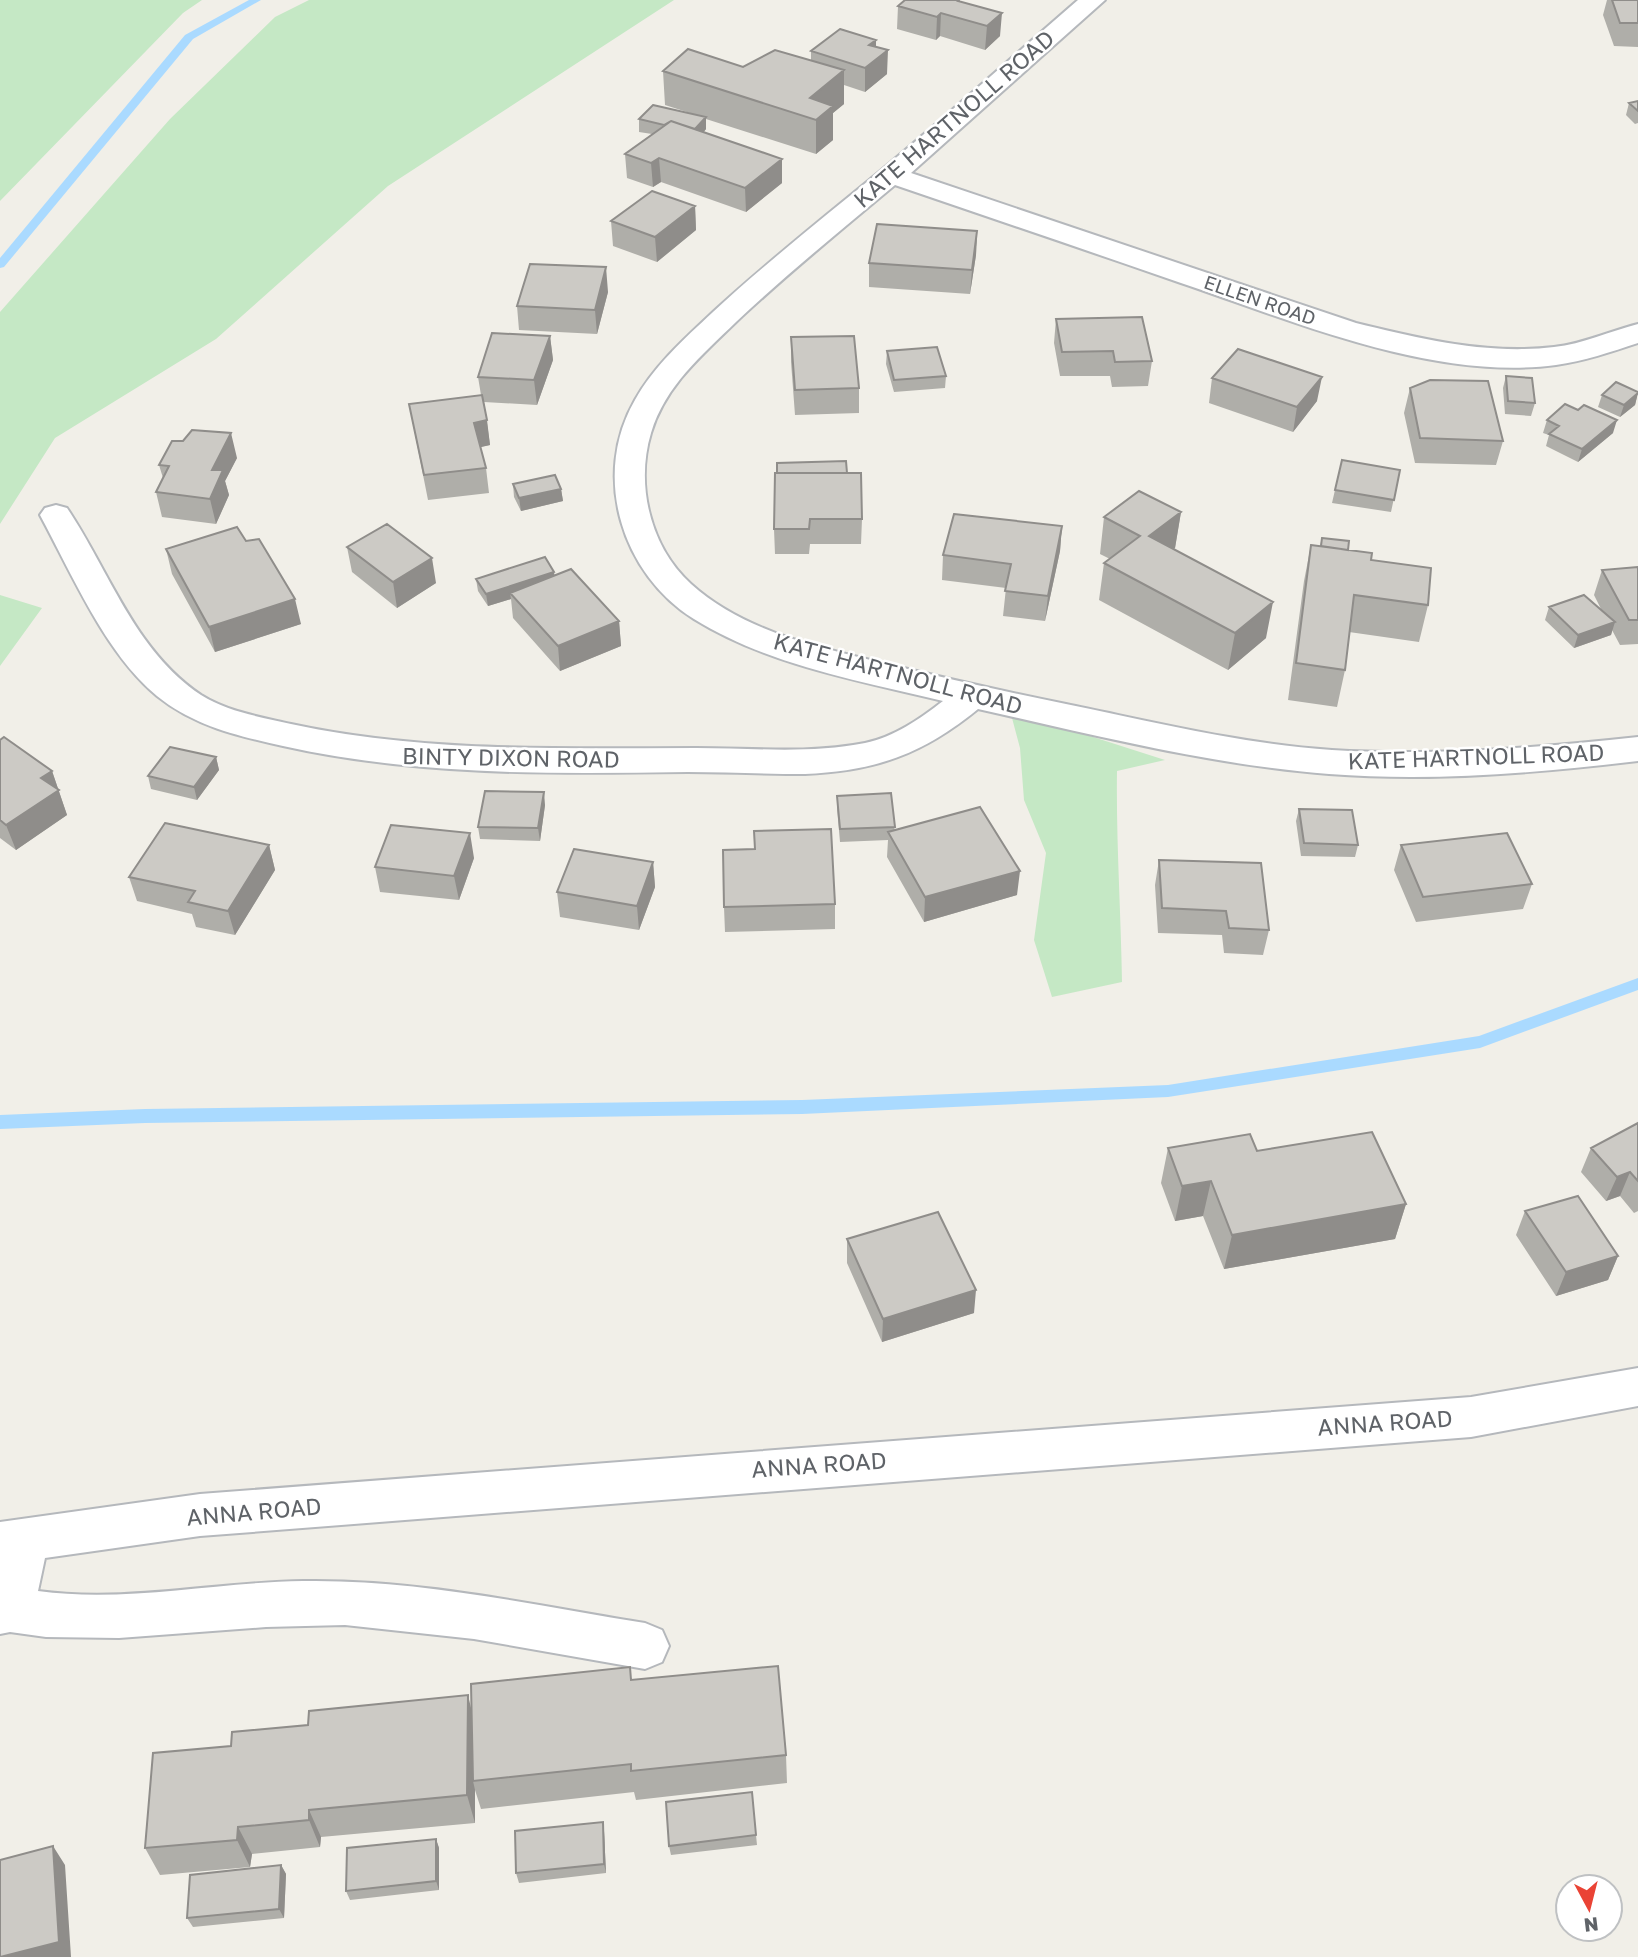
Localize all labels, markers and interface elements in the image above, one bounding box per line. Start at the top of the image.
street label: KATE HARTNOLL ROAD [847,23,1059,213]
street label: ELLEN ROAD [1201,270,1319,329]
street label: KATE HARTNOLL ROAD [771,626,1026,720]
street label: KATE HARTNOLL ROAD [1347,738,1605,774]
street label: BINTY DIXON ROAD [402,741,620,773]
street label: ANNA ROAD [1316,1403,1453,1441]
street label: ANNA ROAD [750,1445,887,1483]
street label: ANNA ROAD [185,1491,323,1531]
north arrow [1554,1873,1624,1943]
text: N [1583,1913,1600,1938]

